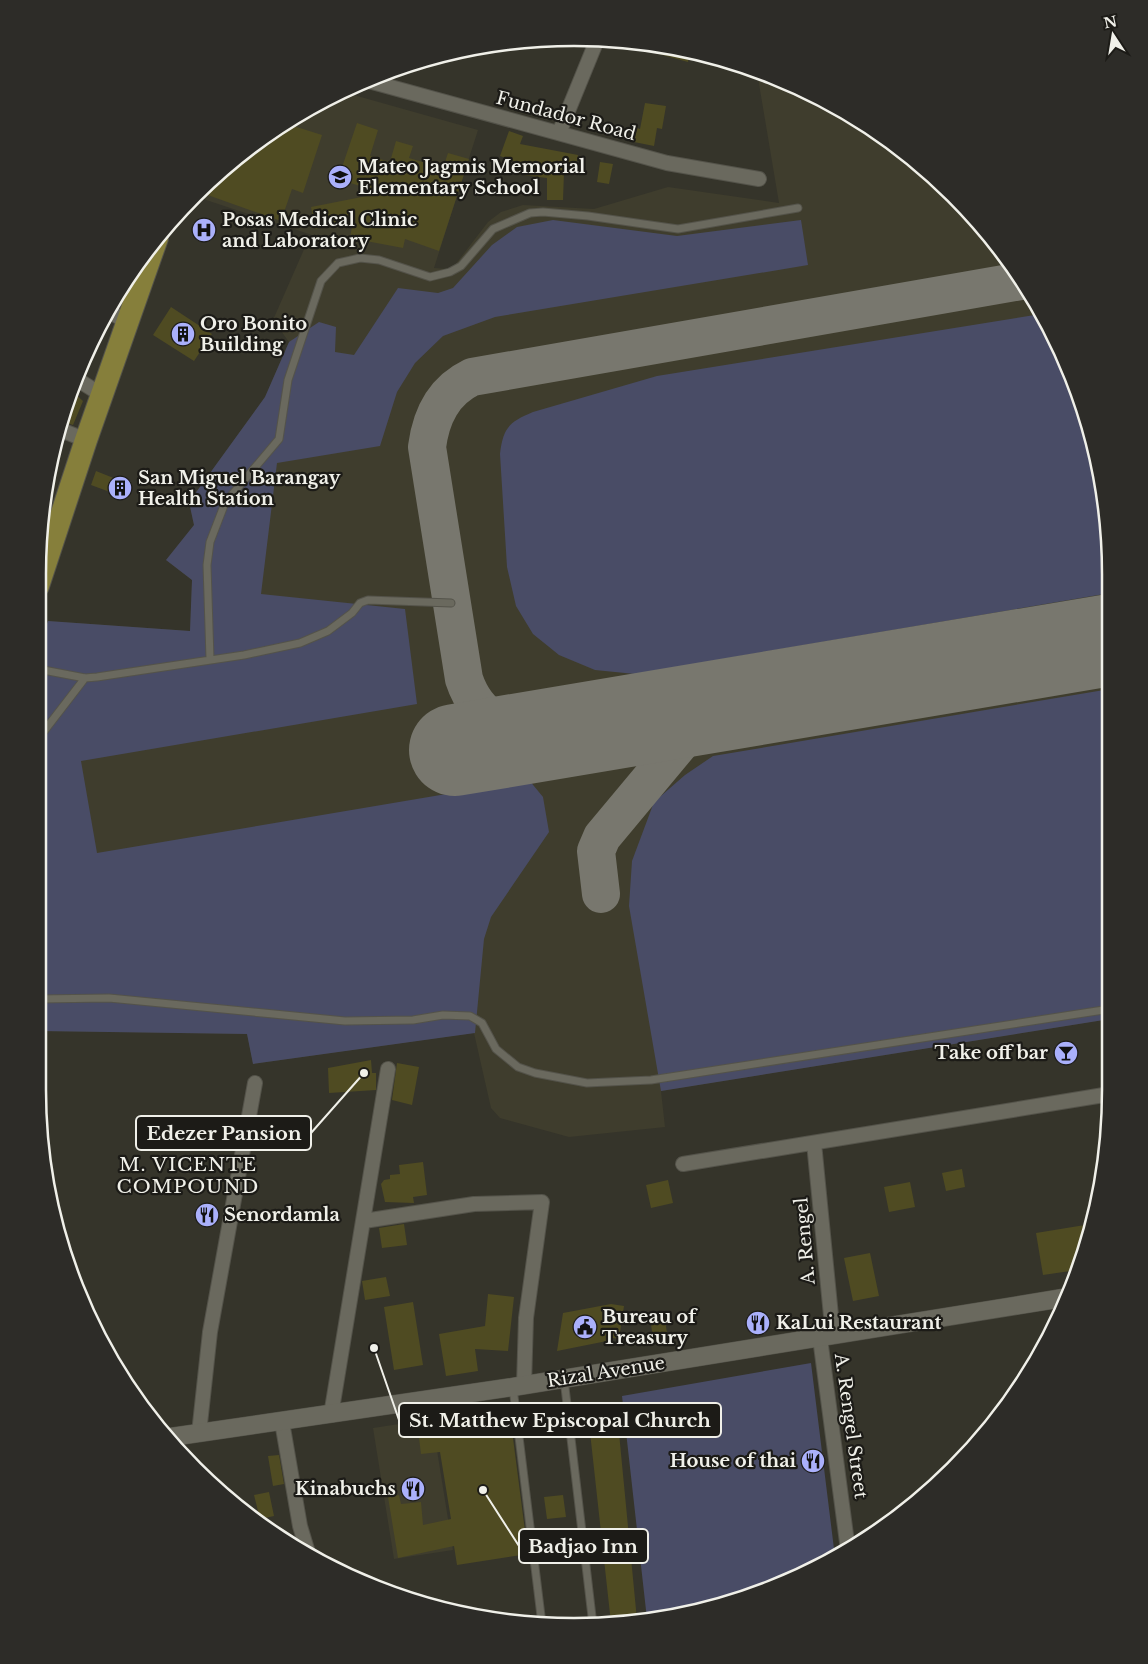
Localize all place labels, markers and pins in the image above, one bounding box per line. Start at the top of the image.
place label: Mateo Jagmis Memorial Elementary School [358,156,586,199]
school or university icon: Mateo Jagmis Memorial Elementary School [327,164,353,190]
place label: Posas Medical Clinic and Laboratory [222,209,417,252]
hospital icon: Posas Medical Clinic and Laboratory [191,217,217,243]
place label: Oro Bonito Building [200,313,307,356]
building icon: Oro Bonito Building [170,321,196,347]
place label: San Miguel Barangay Health Station [138,467,341,510]
building icon: San Miguel Barangay Health Station [107,475,133,501]
bar icon: Take off bar [1053,1040,1079,1066]
place label: Take off bar [935,1042,1048,1064]
callout: Edezer Pansion [136,1116,311,1150]
restaurant icon: Senordamla [194,1202,220,1228]
place label: Senordamla [224,1204,340,1226]
place label: Bureau of Treasury [602,1306,698,1349]
restaurant icon: KaLui Restaurant [745,1310,771,1336]
place label: KaLui Restaurant [776,1312,941,1334]
public building icon: Bureau of Treasury [572,1314,598,1340]
callout: St. Matthew Episcopal Church [399,1403,721,1437]
restaurant icon: House of thai [800,1448,826,1474]
place label: House of thai [670,1450,796,1472]
restaurant icon: Kinabuchs [400,1476,426,1502]
place label: Kinabuchs [295,1478,396,1500]
callout: Badjao Inn [519,1529,648,1563]

